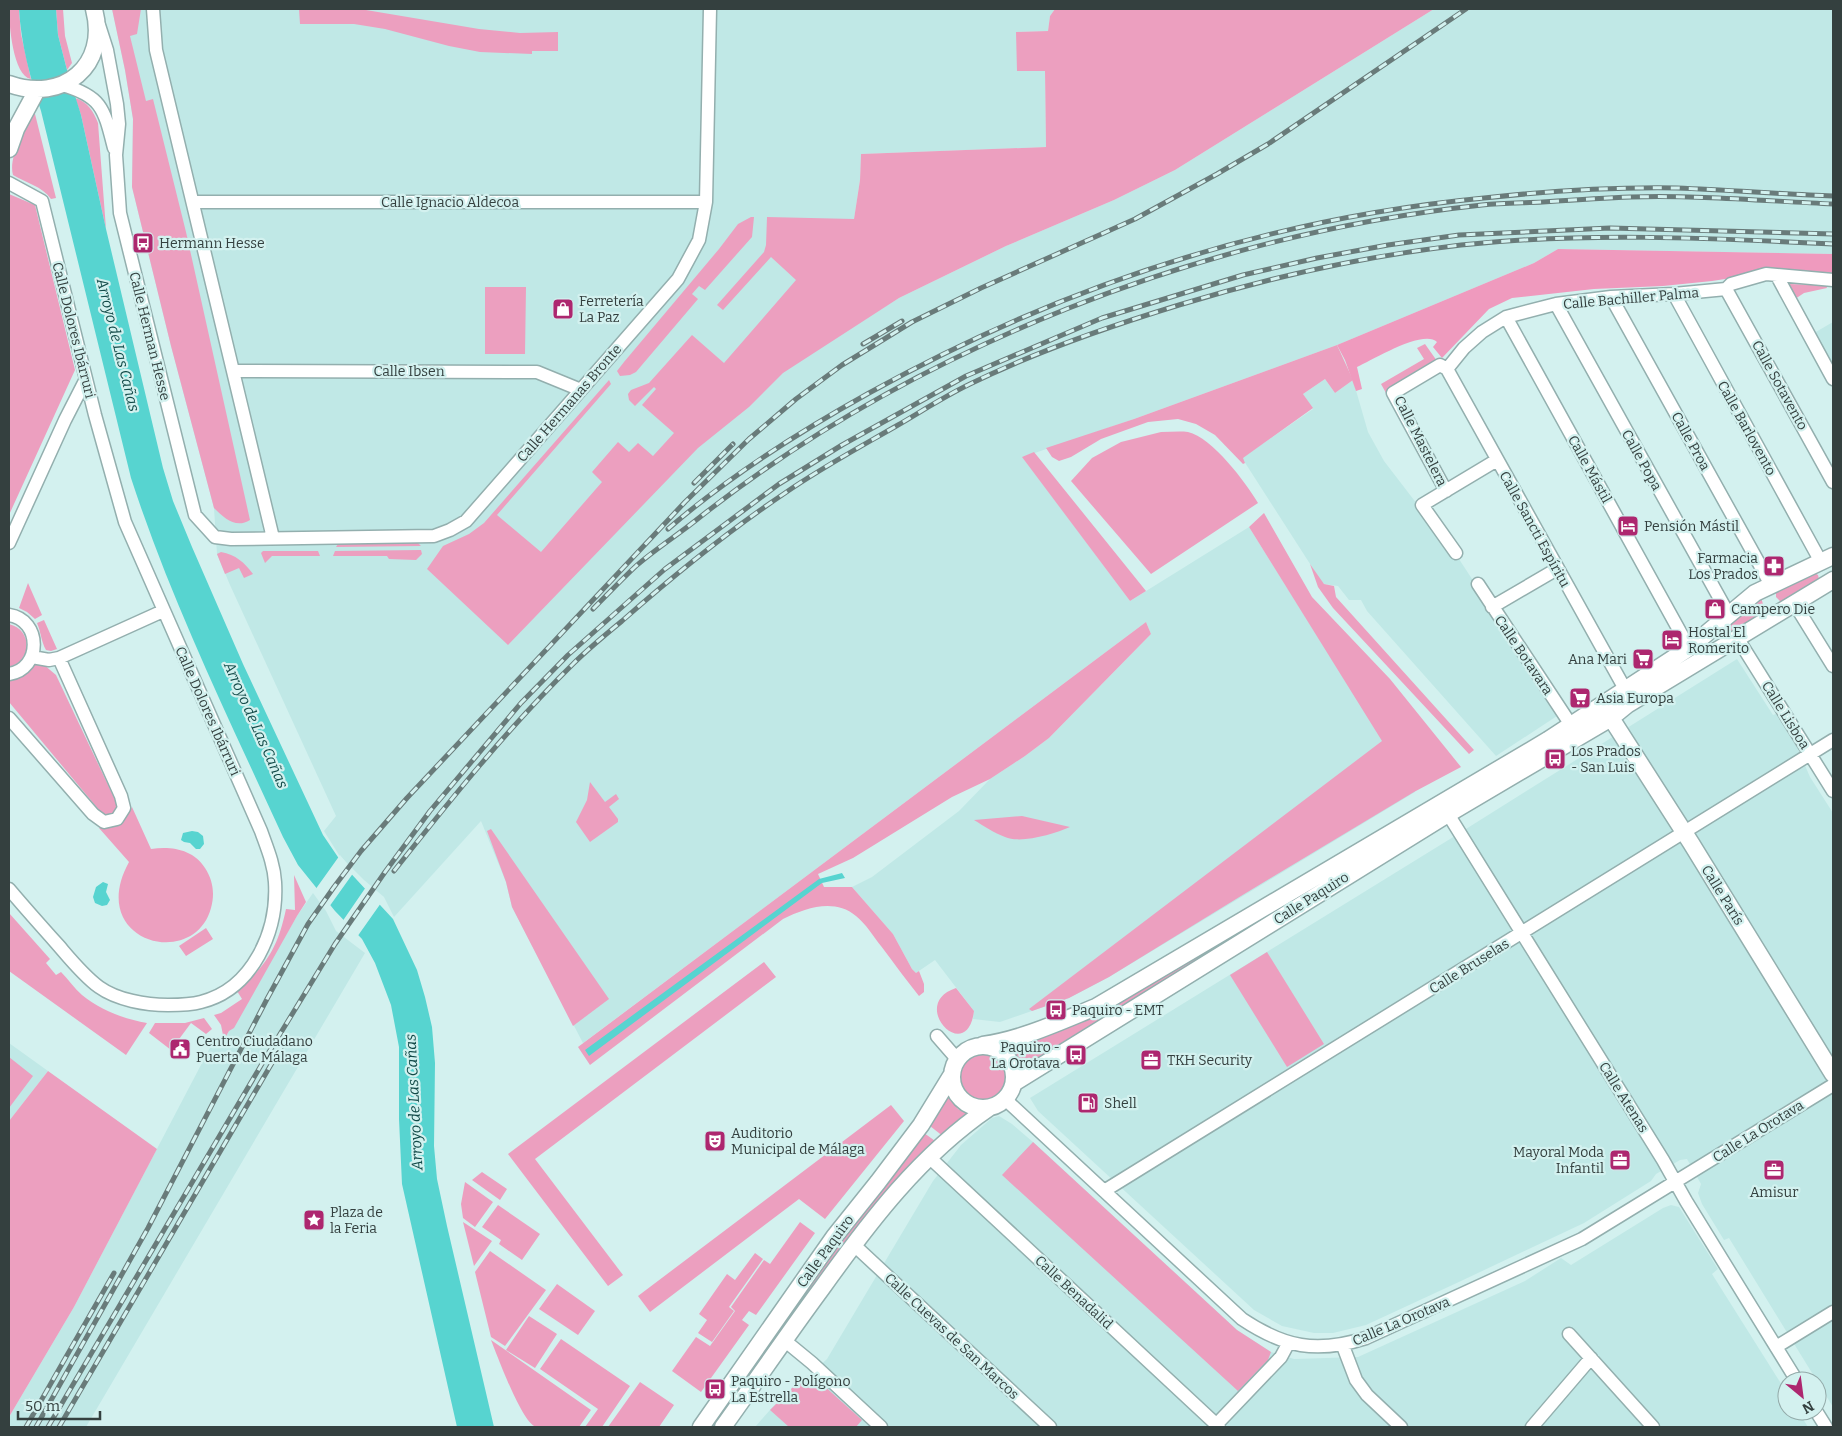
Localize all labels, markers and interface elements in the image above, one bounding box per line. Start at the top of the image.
street label: Calle Ignacio Aldecoa [381,194,519,211]
bus stop icon: Hermann Hesse [131,231,155,255]
place label: Hermann Hesse [159,235,265,252]
street label: Calle Dolores Ibárruri [48,260,99,400]
street label: Calle Herman Hesse [125,270,174,402]
water label: Arroyo de Las Cañas [93,276,143,413]
street label: Calle Bachiller Palma [1562,284,1700,313]
place label: Ferretería La Paz [579,293,644,326]
shop icon: Ferretería La Paz [551,297,575,321]
street label: Calle Sotavento [1748,337,1811,433]
street label: Calle Hermanas Bronte [514,341,625,466]
street label: Calle Ibsen [373,363,445,380]
street label: Calle Barlovento [1714,378,1780,479]
street label: Calle Mastelera [1390,393,1451,490]
street label: Calle Proa [1667,409,1714,474]
street label: Calle Popa [1618,427,1665,494]
street label: Calle Mástil [1564,432,1615,506]
street label: Calle Sancti Espíritu [1496,468,1574,591]
hotel icon: Pensión Mástil [1616,514,1640,538]
place label: Pensión Mástil [1644,518,1739,535]
place label: Farmacia Los Prados [1688,550,1758,583]
pharmacy icon: Farmacia Los Prados [1762,554,1786,578]
shop icon: Campero Die [1703,597,1727,621]
place label: Campero Die [1731,601,1815,618]
street label: Calle Botavara [1491,612,1557,699]
place label: Hostal El Romerito [1688,624,1749,657]
hotel icon: Hostal El Romerito [1660,628,1684,652]
street label: Calle Dolores Ibárruri [171,644,244,778]
supermarket icon: Ana Mari [1631,647,1655,671]
place label: Ana Mari [1568,651,1627,668]
water label: Arroyo de Las Cañas [220,658,292,791]
street label: Calle Lisboa [1758,678,1813,753]
supermarket icon: Asia Europa [1568,686,1592,710]
place label: Asia Europa [1596,690,1674,707]
place label: Los Prados - San Luis [1571,743,1641,776]
bus stop icon: Los Prados - San Luis [1543,747,1567,771]
street label: Calle París [1697,862,1748,928]
street label: Calle Paquiro [1271,869,1352,928]
street label: Calle Bruselas [1426,935,1512,998]
bus stop icon: Paquiro - EMT [1044,998,1068,1022]
place label: Paquiro - EMT [1072,1002,1164,1019]
place label: Centro Ciudadano Puerta de Málaga [196,1033,313,1066]
water label: Arroyo de Las Cañas [401,1033,427,1172]
public building icon: Centro Ciudadano Puerta de Málaga [168,1037,192,1061]
place label: Paquiro - La Orotava [991,1039,1060,1072]
bus stop icon: Paquiro - La Orotava [1064,1043,1088,1067]
office icon: TKH Security [1139,1048,1163,1072]
place label: TKH Security [1167,1052,1253,1069]
street label: Calle Atenas [1595,1059,1652,1136]
fuel station icon: Shell [1076,1091,1100,1115]
place label: Shell [1104,1095,1137,1112]
street label: Calle La Orotava [1710,1096,1807,1166]
place label: Auditorio Municipal de Málaga [731,1125,865,1158]
theatre icon: Auditorio Municipal de Málaga [703,1129,727,1153]
place label: Mayoral Moda Infantil [1513,1144,1604,1177]
office icon: Mayoral Moda Infantil [1608,1148,1632,1172]
office icon: Amisur [1762,1158,1786,1182]
place label: Amisur [1750,1184,1798,1201]
place label: Plaza de la Feria [330,1204,383,1237]
place icon: Plaza de la Feria [302,1208,326,1232]
street label: Calle Paquiro [793,1212,857,1291]
street label: Calle Benadalid [1031,1252,1116,1333]
street label: Calle Cuevas de San Marcos [881,1270,1022,1403]
street label: Calle La Orotava [1350,1293,1453,1350]
north arrow [1777,1371,1827,1421]
place label: Paquiro - Polígono La Estrella [731,1373,851,1406]
bus stop icon: Paquiro - Polígono La Estrella [703,1377,727,1401]
scale bar [18,1388,100,1420]
text: 50 m [25,1397,61,1415]
text: N [1799,1397,1817,1417]

